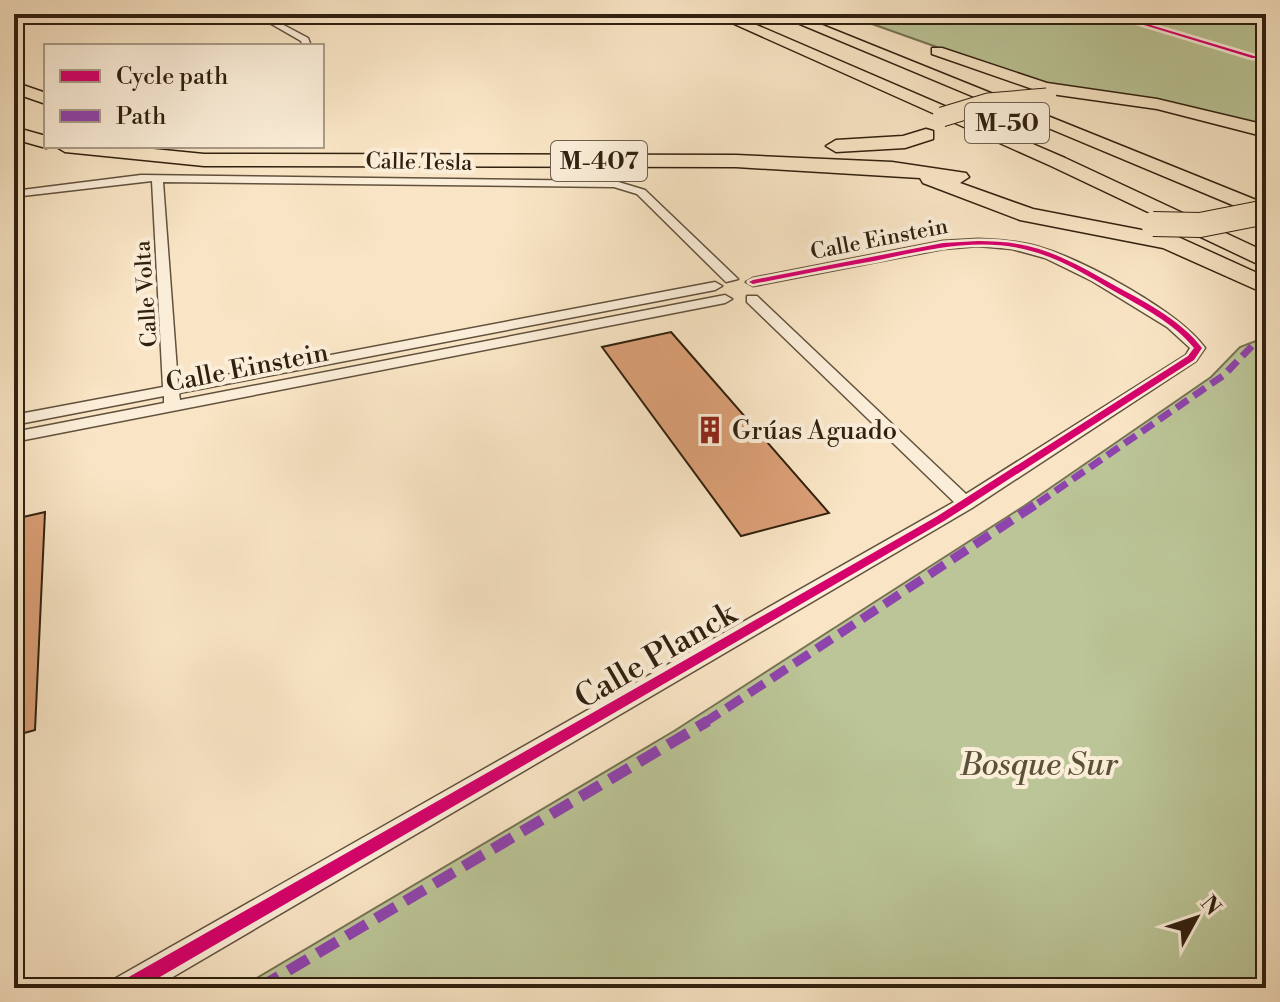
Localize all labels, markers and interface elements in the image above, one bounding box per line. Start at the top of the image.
legend [44,44,324,148]
text: Cycle path [116,62,228,92]
text: Path [116,102,166,132]
road number: M-50 [965,103,1049,143]
road number: M-407 [551,141,647,181]
street label: Calle Tesla [365,148,473,177]
street label: Calle Einstein [808,213,950,266]
street label: Calle Volta [129,239,164,348]
street label: Calle Einstein [163,337,331,399]
building icon: Grúas Aguado [695,415,725,445]
place label: Grúas Aguado [732,415,897,447]
street label: Calle Planck [568,593,745,718]
park label: Bosque Sur [959,745,1119,785]
north arrow [1156,878,1236,958]
text: N [1194,891,1226,922]

